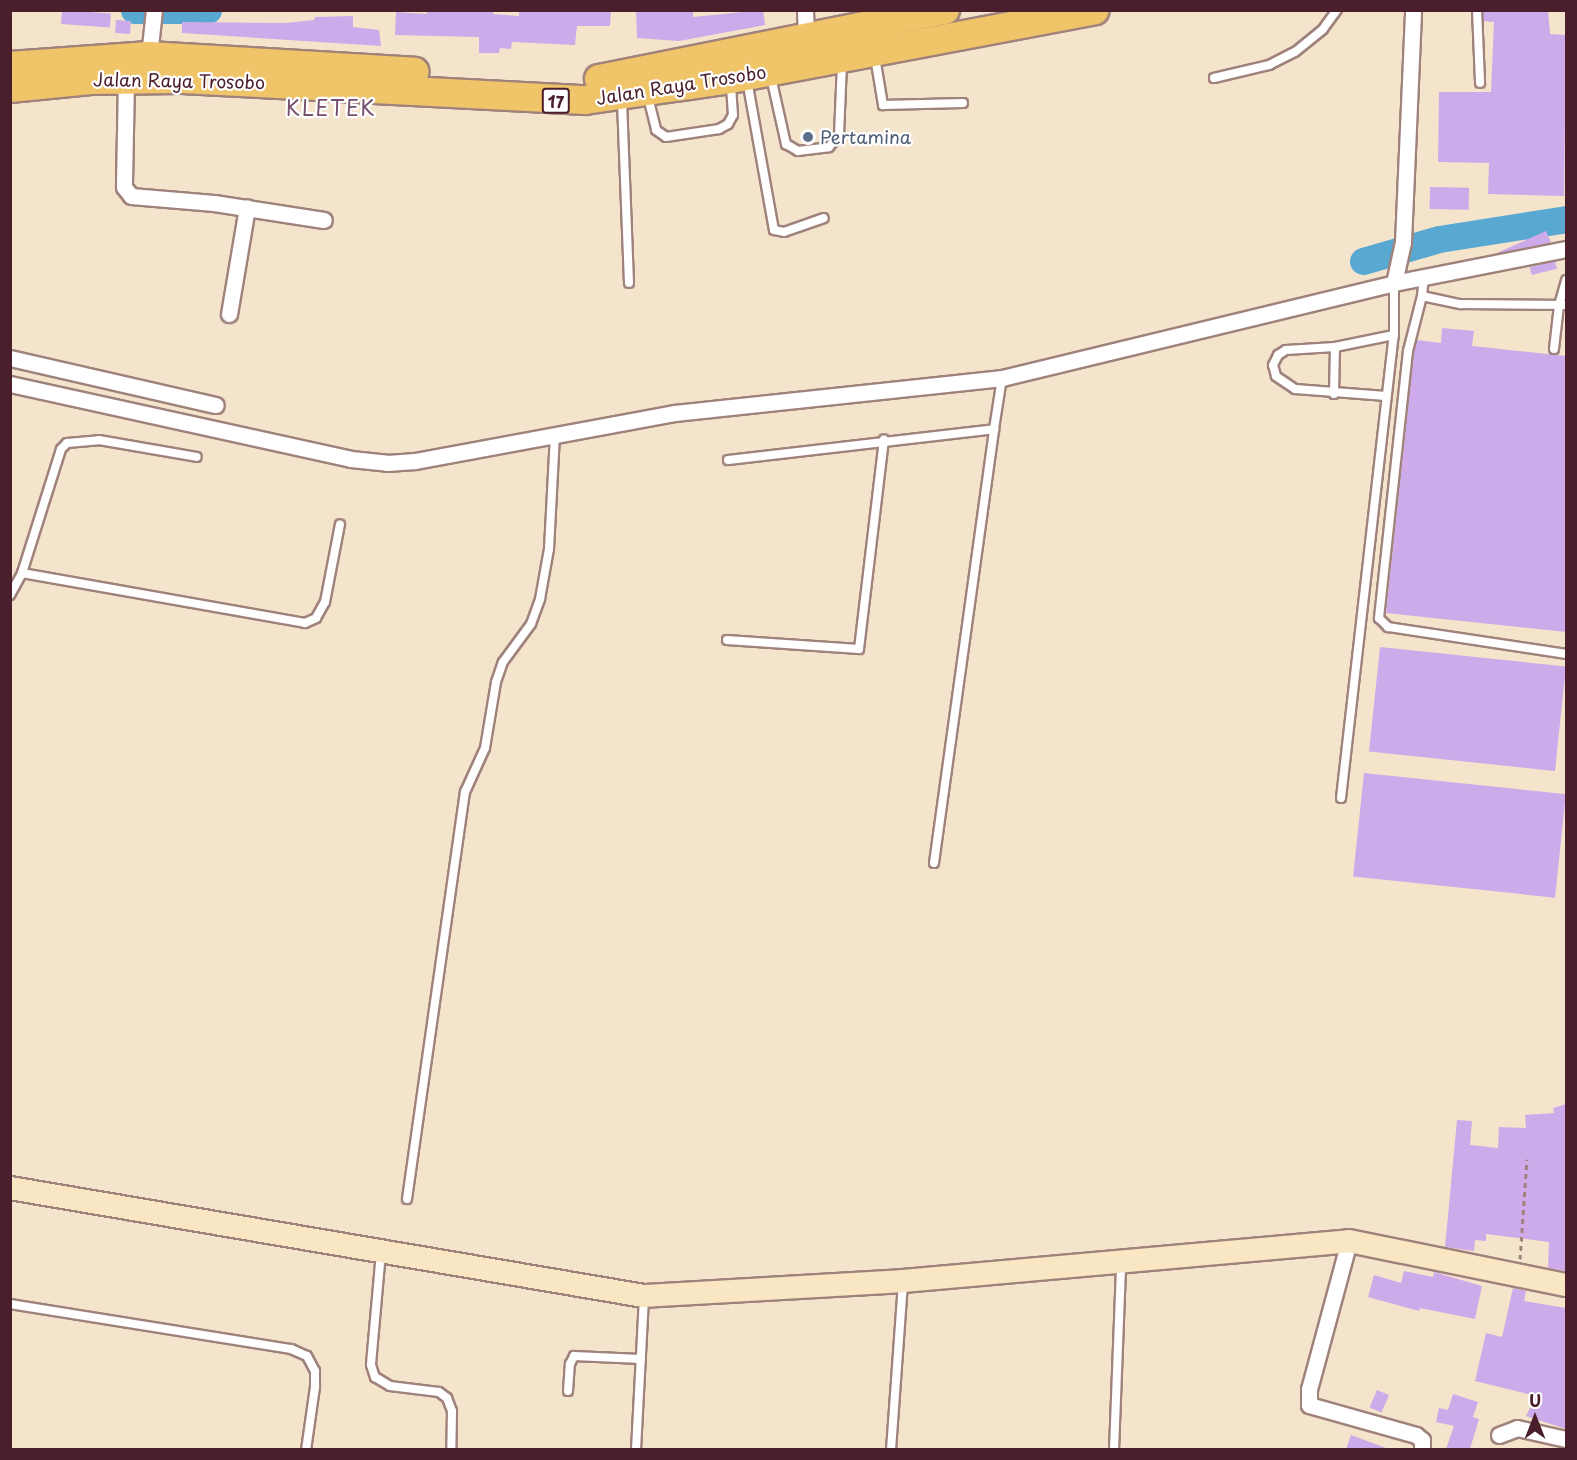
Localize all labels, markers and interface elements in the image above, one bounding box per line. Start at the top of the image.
street label: Jalan Raya Trosobo [595,61,767,109]
street label: Jalan Raya Trosobo [93,69,265,93]
road number: 17 [541,88,571,114]
district label: KLETEK [286,94,376,120]
place label: Pertamina [820,126,911,148]
marker: Pertamina [801,130,815,144]
north arrow [1505,1388,1565,1448]
text: U [1529,1388,1541,1412]

